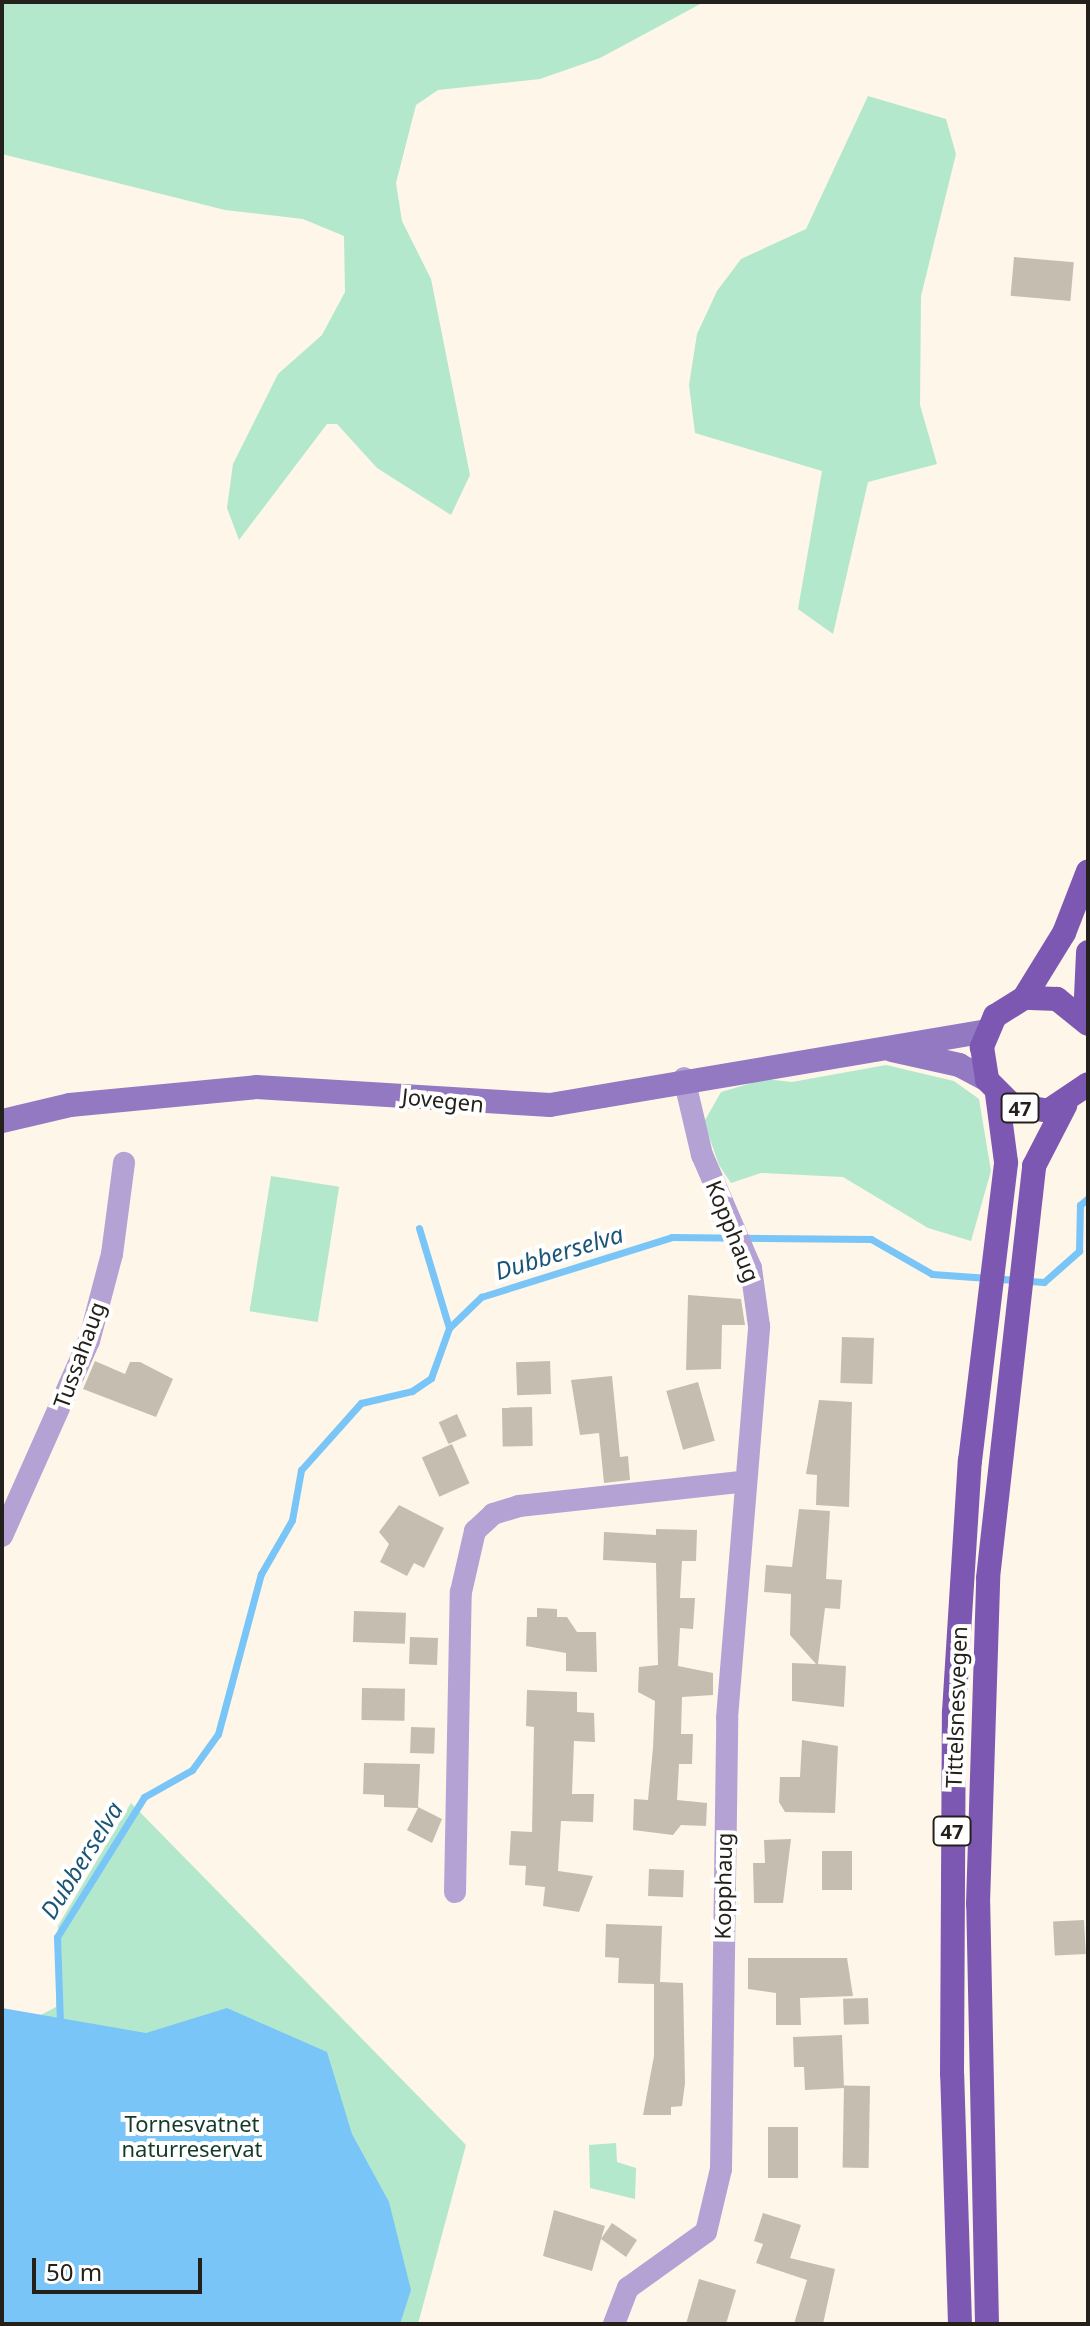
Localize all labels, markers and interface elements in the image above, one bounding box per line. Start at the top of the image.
street label: Jovegen [401,1083,485,1117]
road number: 47 [1000,1092,1040,1124]
street label: Kopphaug [701,1176,765,1286]
water label: Dubberselva [491,1219,627,1285]
street label: Tussahaug [48,1298,110,1412]
street label: Tittelsnesvegen [940,1626,972,1788]
water label: Dubberselva [34,1796,128,1924]
road number: 47 [932,1815,972,1847]
street label: Kopphaug [709,1832,737,1940]
park label: Tornesvatnet naturreservat [121,2110,263,2162]
scale bar [36,2242,206,2292]
text: 50 m [46,2255,102,2288]

